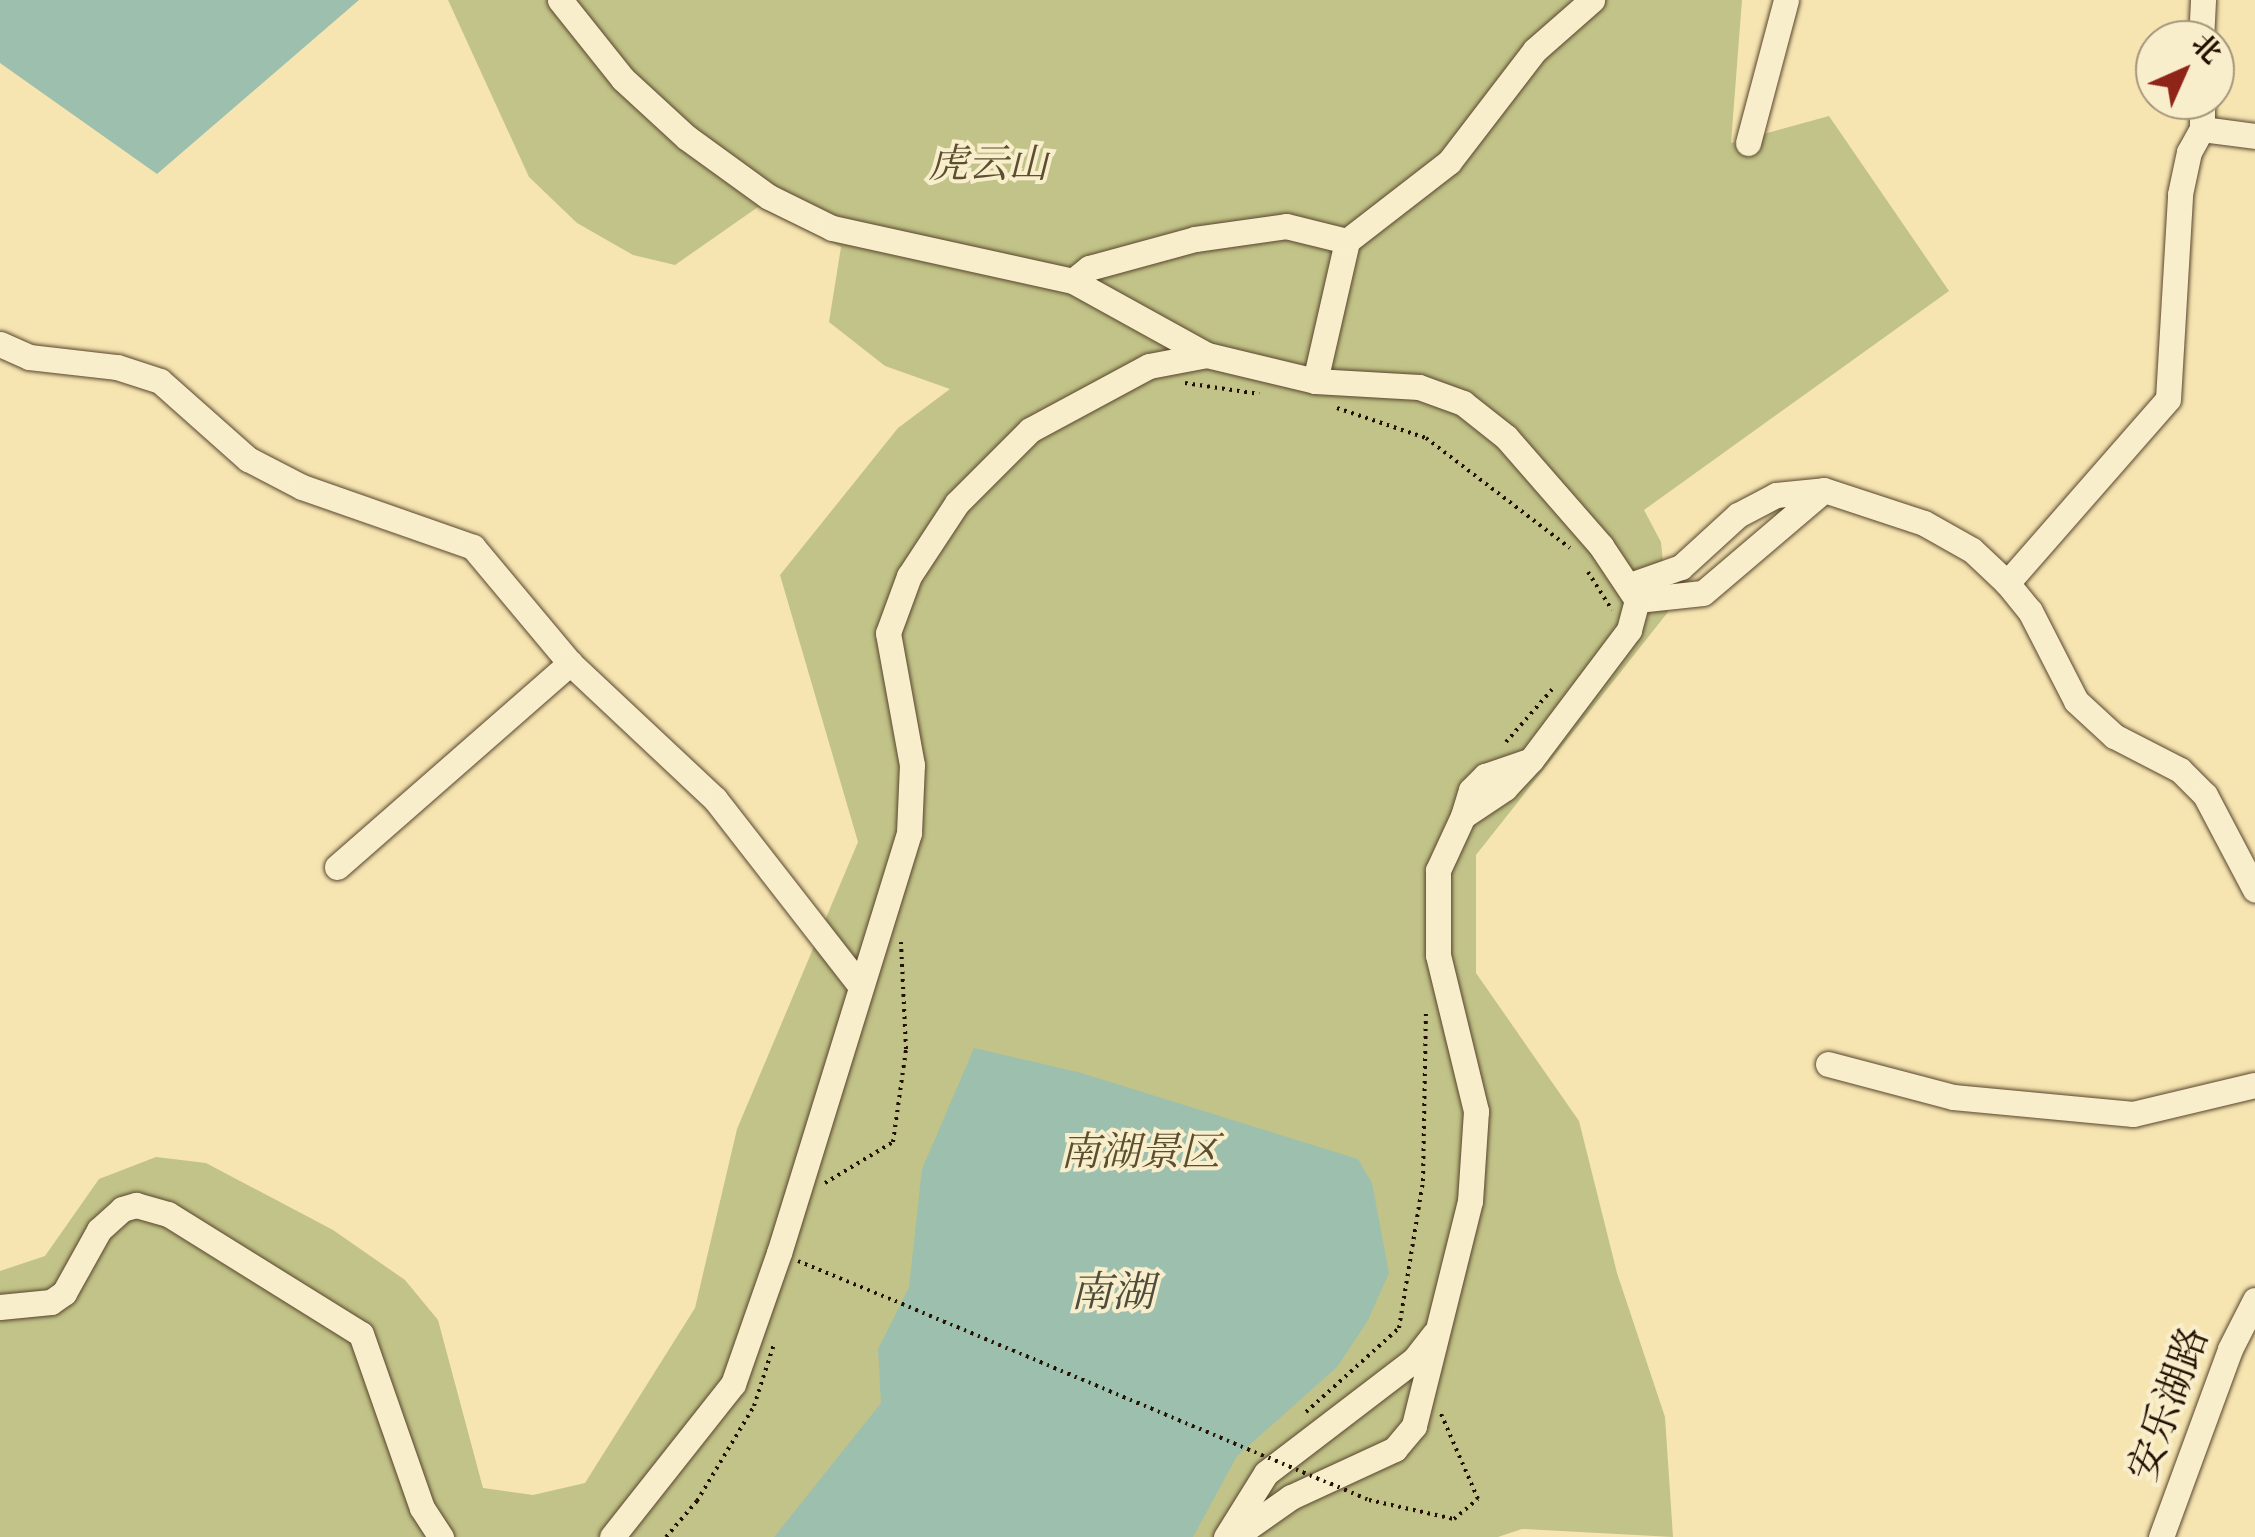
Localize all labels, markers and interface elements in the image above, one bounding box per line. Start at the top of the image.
north arrow [2135,20,2235,120]
text: 北 [2181,26,2229,74]
park label: 虎云山 [928,144,1048,192]
park label: 南湖景区 [1060,1132,1220,1180]
water label: 南湖 [1070,1271,1154,1321]
street label: 安乐湖路 [2122,1322,2222,1488]

